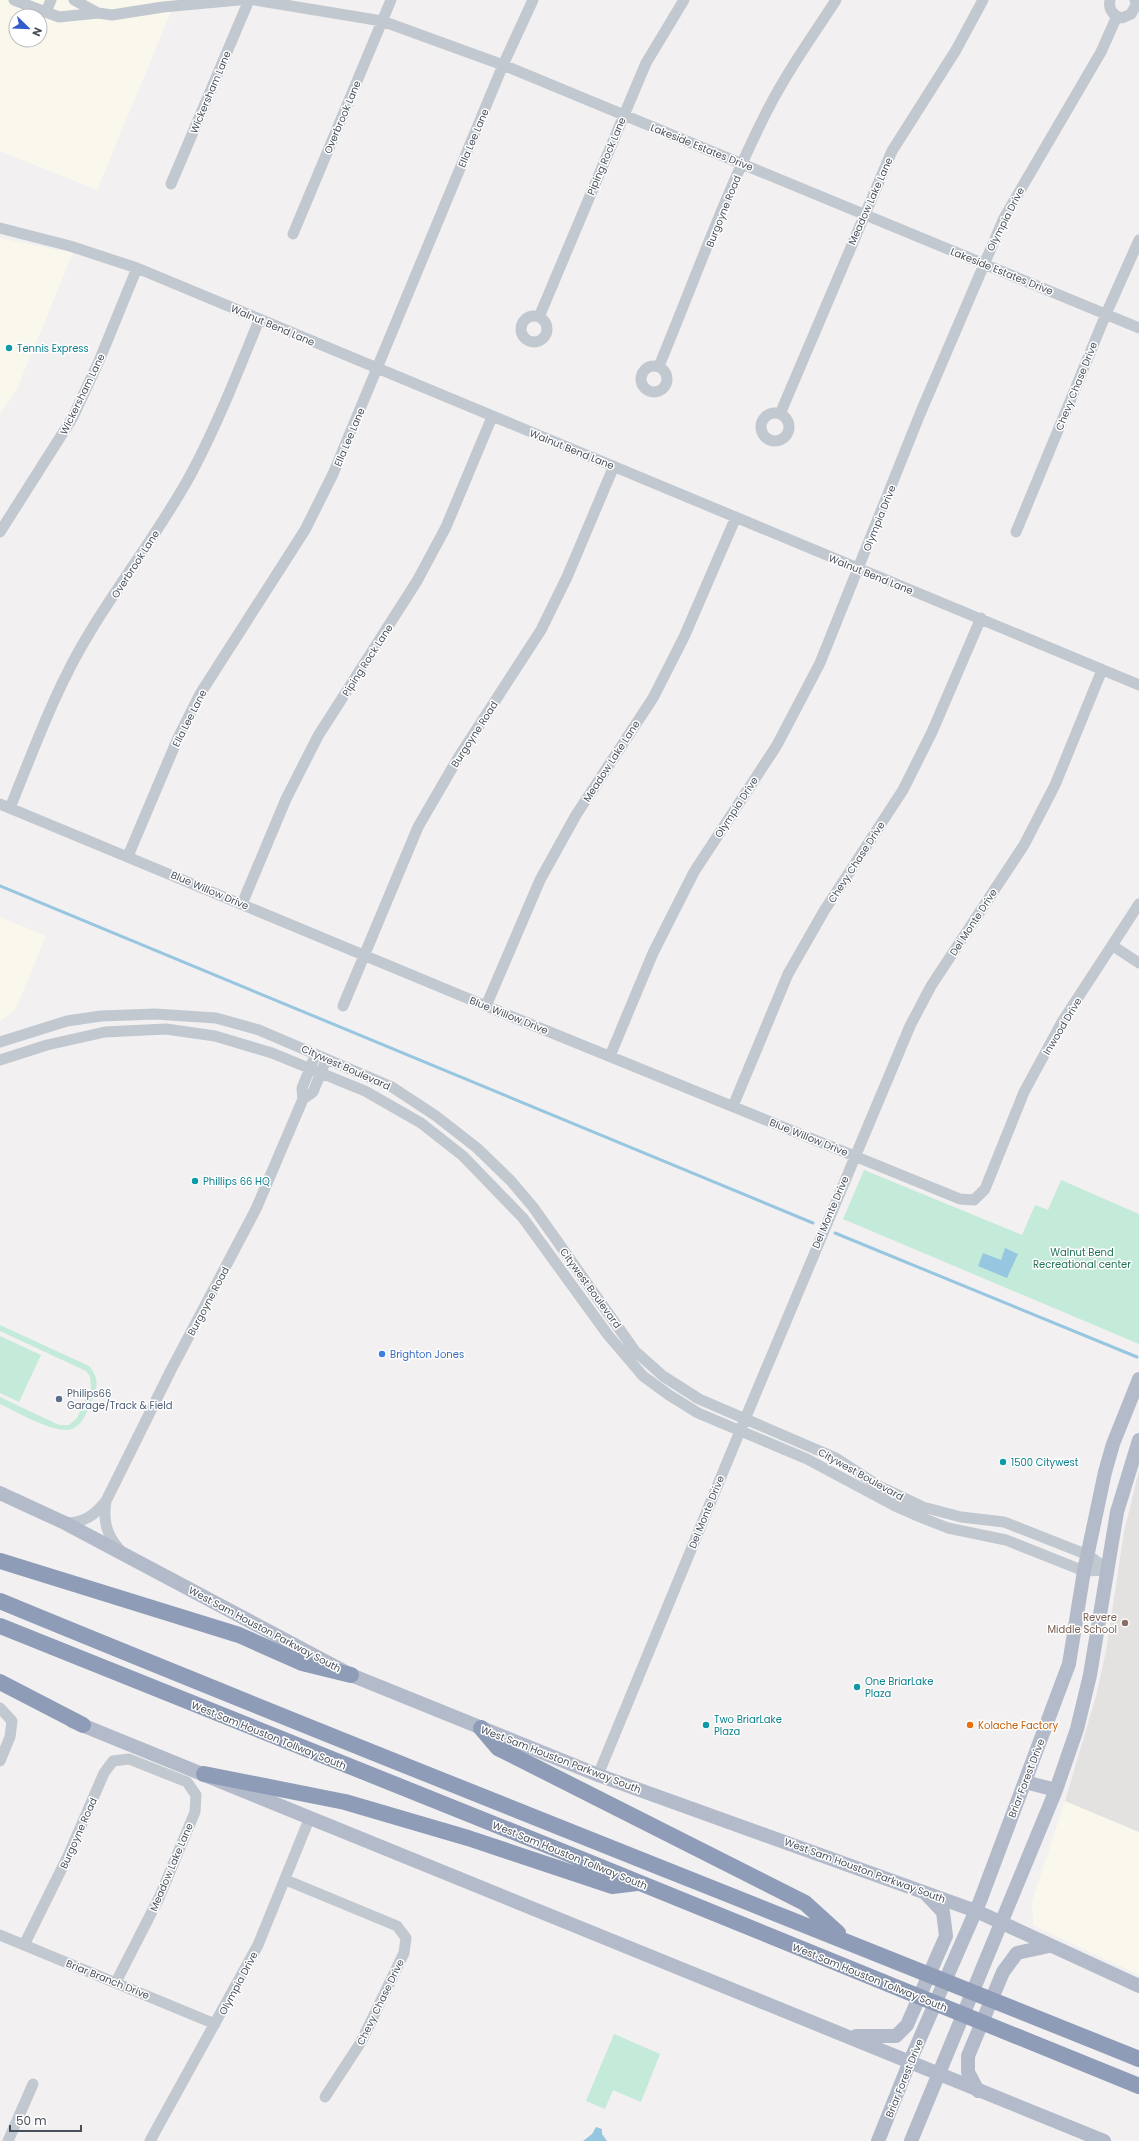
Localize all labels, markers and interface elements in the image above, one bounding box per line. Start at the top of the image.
north arrow [8,8,48,48]
text: N [28,25,46,39]
street label: Wickersham Lane [186,49,235,136]
street label: Overbrook Lane [320,78,365,156]
street label: Ella Lee Lane [454,106,493,170]
street label: Piping Rock Lane [583,115,630,197]
street label: Lakeside Estates Drive [648,120,755,175]
street label: Meadow Lake Lane [844,155,897,247]
street label: Burgoyne Road [702,173,745,249]
street label: Olympia Drive [983,185,1028,254]
street label: Lakeside Estates Drive [948,244,1055,299]
street label: Walnut Bend Lane [228,301,317,350]
street label: Chevy Chase Drive [1052,340,1101,433]
place label: Tennis Express [17,341,89,356]
marker: Tennis Express [4,343,14,353]
street label: Wickersham Lane [56,351,109,437]
street label: Ella Lee Lane [330,405,369,469]
street label: Walnut Bend Lane [527,426,616,473]
street label: Olympia Drive [859,483,900,553]
street label: Overbrook Lane [108,527,163,601]
street label: Walnut Bend Lane [826,551,915,598]
street label: Piping Rock Lane [338,621,396,699]
street label: Ella Lee Lane [169,687,210,750]
street label: Burgoyne Road [447,698,501,770]
street label: Meadow Lake Lane [579,718,643,805]
street label: Olympia Drive [711,774,762,841]
street label: Chevy Chase Drive [824,819,888,906]
street label: Blue Willow Drive [169,867,251,914]
street label: Del Monte Drive [946,886,1001,959]
street label: Blue Willow Drive [467,993,550,1038]
street label: Inwood Drive [1039,995,1085,1058]
street label: Citywest Boulevard [299,1041,393,1094]
street label: Blue Willow Drive [767,1115,850,1160]
place label: Phillips 66 HQ [203,1174,270,1189]
street label: Del Monte Drive [808,1174,852,1251]
marker: Phillips 66 HQ [190,1176,200,1186]
street label: Citywest Boulevard [556,1245,625,1331]
park label: Walnut Bend Recreational center [1033,1245,1131,1272]
street label: Burgoyne Road [184,1264,233,1338]
place label: Brighton Jones [390,1347,464,1362]
marker: Brighton Jones [377,1349,387,1359]
place label: Philips66 Garage/Track & Field [67,1386,173,1413]
marker: Philips66 Garage/Track & Field [54,1394,64,1404]
street label: Citywest Boulevard [815,1445,906,1504]
place label: 1500 Citywest [1011,1455,1079,1470]
marker: 1500 Citywest [998,1457,1008,1467]
street label: Del Monte Drive [685,1474,728,1551]
street label: West Sam Houston Parkway South [186,1583,344,1676]
place label: Revere Middle School [1047,1610,1117,1637]
marker: Revere Middle School [1120,1618,1130,1628]
place label: One BriarLake Plaza [865,1674,933,1701]
marker: One BriarLake Plaza [852,1682,862,1692]
street label: West Sam Houston Tollway South [189,1697,349,1773]
place label: Two BriarLake Plaza [714,1712,782,1739]
place label: Kolache Factory [978,1718,1059,1733]
marker: Two BriarLake Plaza [701,1720,711,1730]
marker: Kolache Factory [965,1720,975,1730]
street label: West Sam Houston Parkway South [479,1722,643,1797]
street label: Briar Forest Drive [1005,1737,1048,1820]
street label: Burgoyne Road [56,1795,101,1871]
street label: West Sam Houston Tollway South [490,1817,650,1893]
street label: Meadow Lake Lane [146,1821,197,1914]
street label: West Sam Houston Parkway South [782,1834,948,1907]
street label: West Sam Houston Tollway South [790,1939,950,2015]
street label: Olympia Drive [215,1949,261,2018]
street label: Briar Branch Drive [64,1956,152,2003]
street label: Chevy Chase Drive [353,1957,408,2048]
street label: Briar Forest Drive [882,2037,927,2120]
scale bar [10,2107,81,2133]
text: 50 m [16,2112,47,2129]

